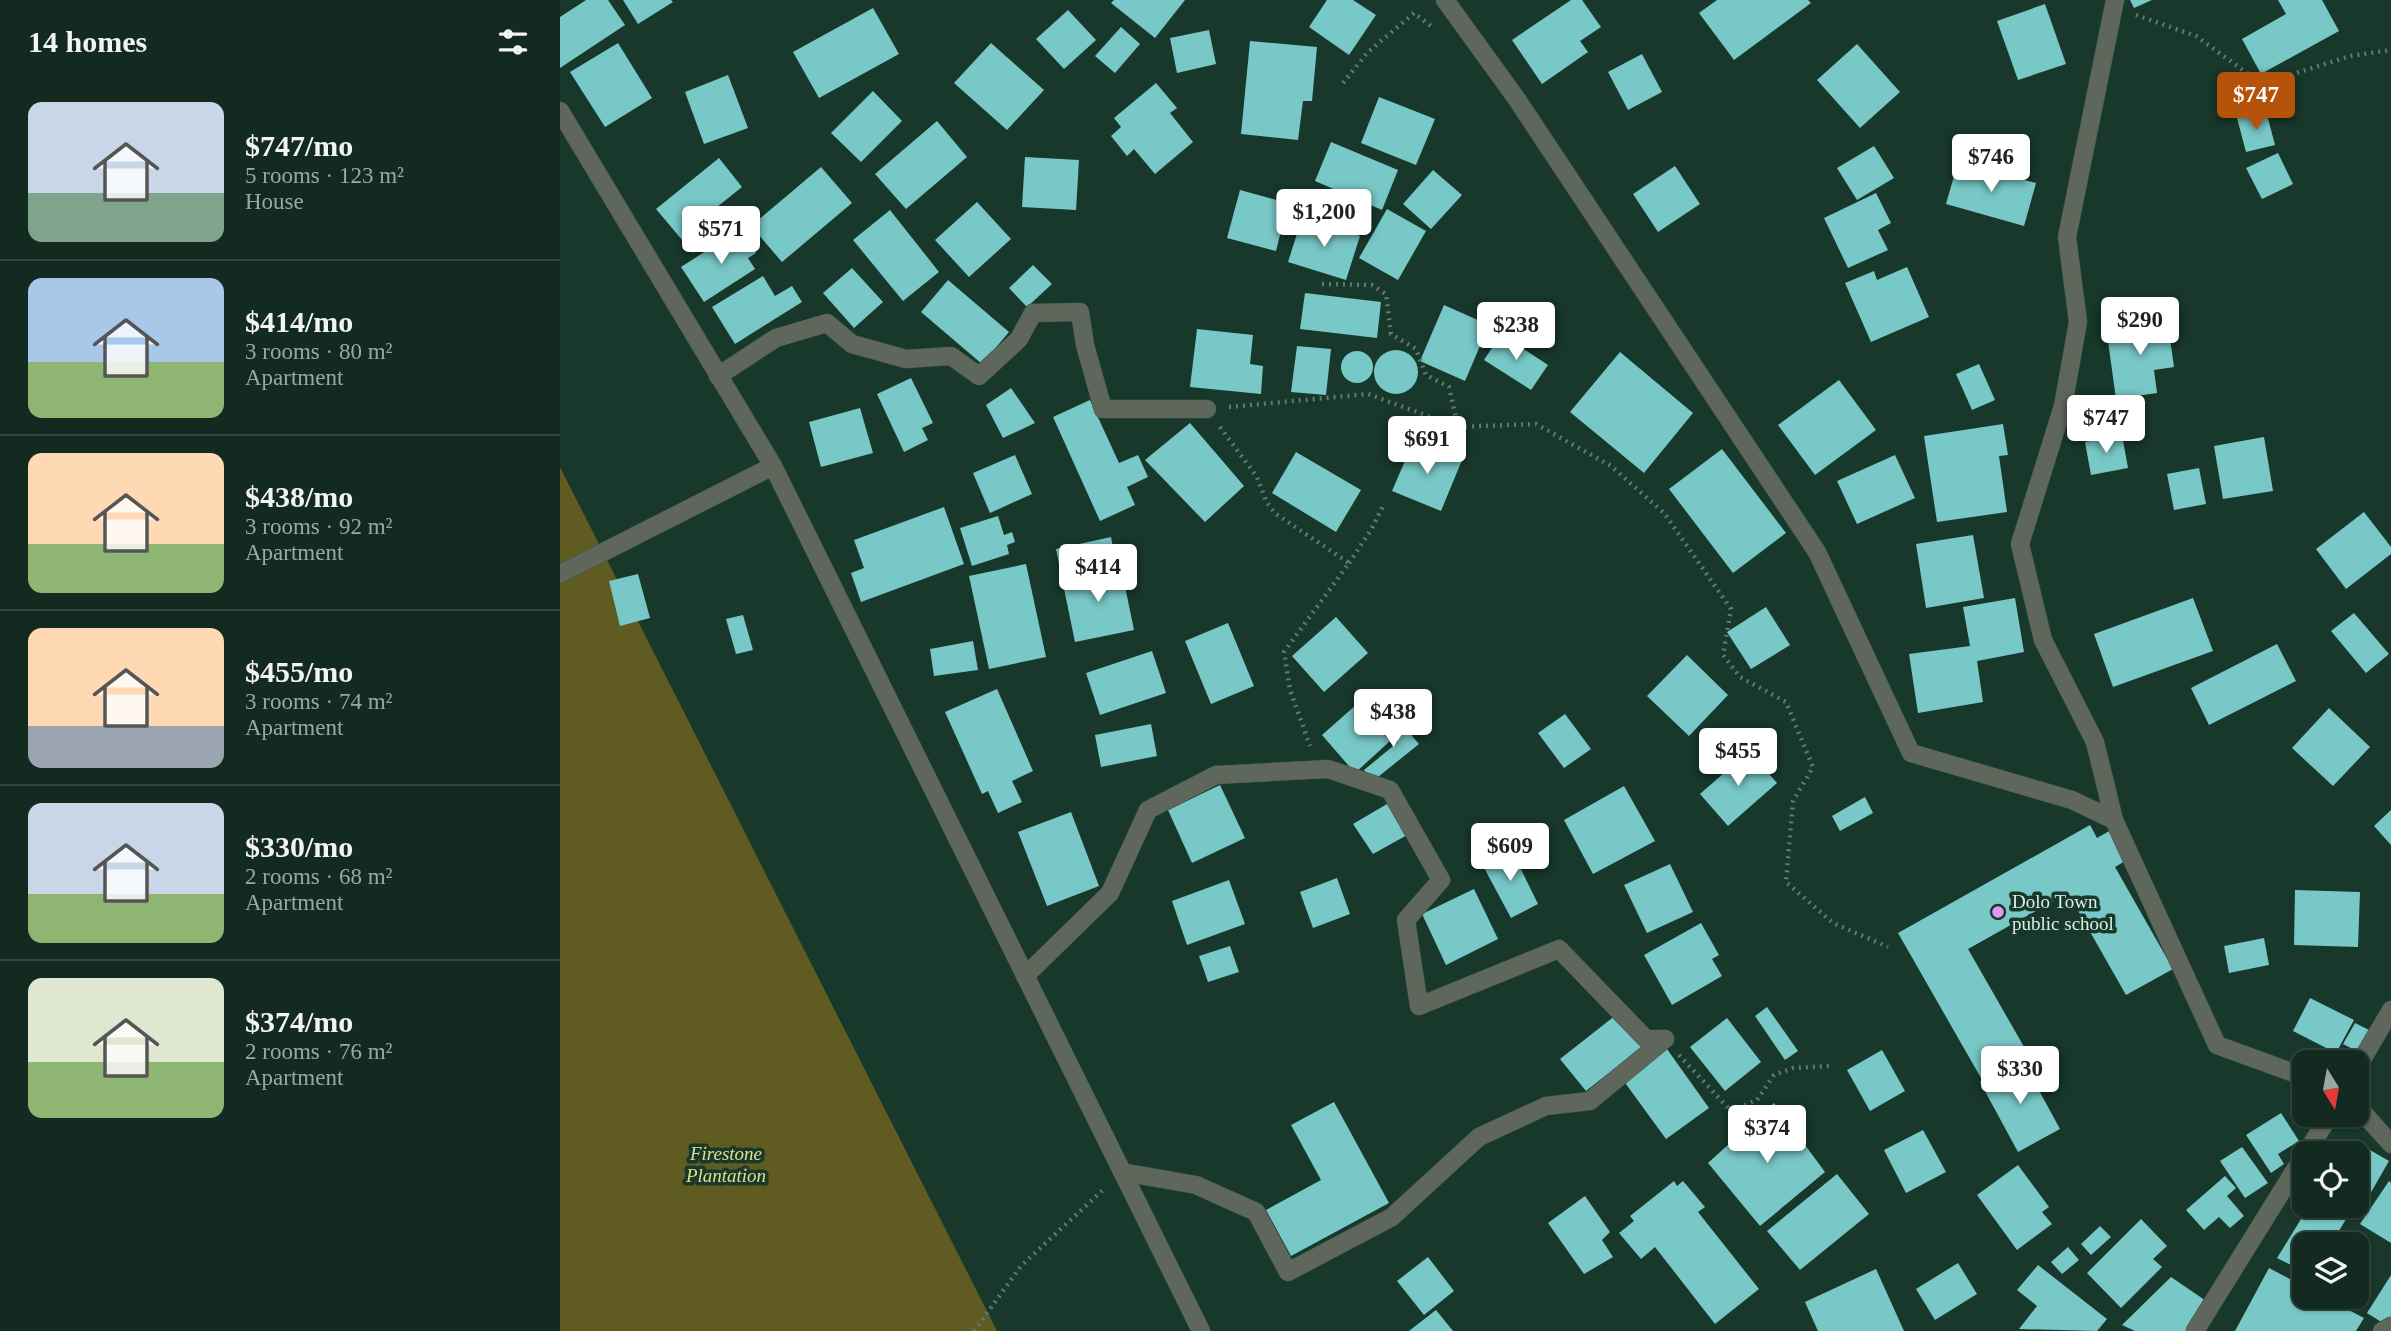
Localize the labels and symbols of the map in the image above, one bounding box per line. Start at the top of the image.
pin: $747 [2215,72,2297,132]
pin: $746 [1950,134,2032,194]
pin: $1,200 [1267,190,1381,249]
pin: $571 [680,206,762,266]
pin: $290 [2099,298,2181,357]
pin: $238 [1475,302,1557,362]
pin: $747 [2065,396,2147,455]
pin: $691 [1386,416,1468,476]
pin: $414 [1057,544,1139,604]
pin: $438 [1352,690,1434,749]
pin: $455 [1697,728,1779,788]
pin: $609 [1469,824,1551,883]
place label: Dolo Town public school [2012,891,2114,934]
marker: Dolo Town public school [1990,904,2006,920]
pin: $330 [1979,1046,2061,1106]
north arrow [2292,1050,2370,1127]
pin: $374 [1726,1106,1808,1165]
park label: Firestone Plantation [685,1143,766,1186]

